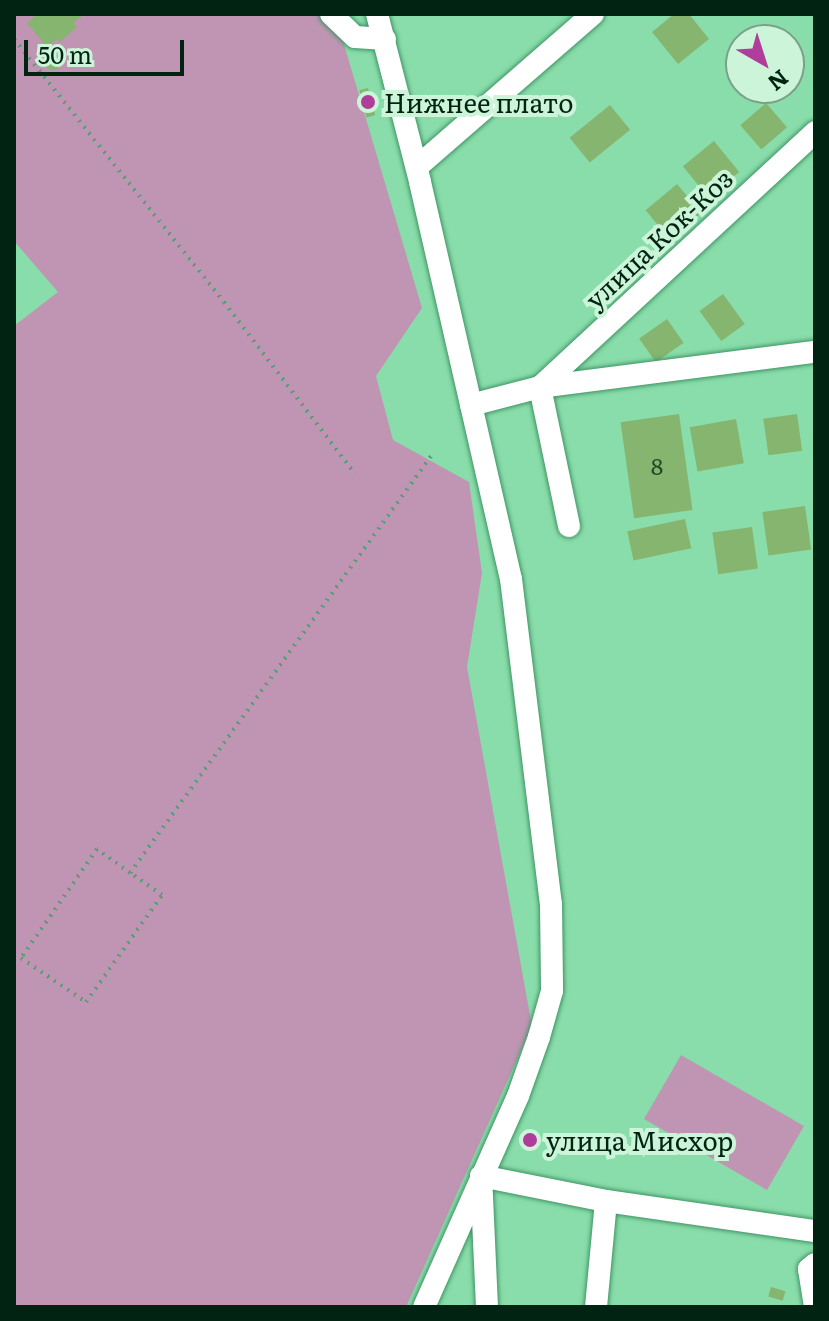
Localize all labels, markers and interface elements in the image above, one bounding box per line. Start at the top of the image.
scale bar [28,24,188,74]
north arrow [725,24,805,104]
text: 50 m [38,36,92,71]
text: N [762,63,797,100]
place label: Нижнее плато [384,86,573,118]
marker: Нижнее плато [359,93,377,111]
street label: улица Кок-Коз [578,162,738,314]
house number: 8 [651,453,663,479]
place label: улица Мисхор [546,1124,733,1156]
marker: улица Мисхор [521,1131,539,1149]

